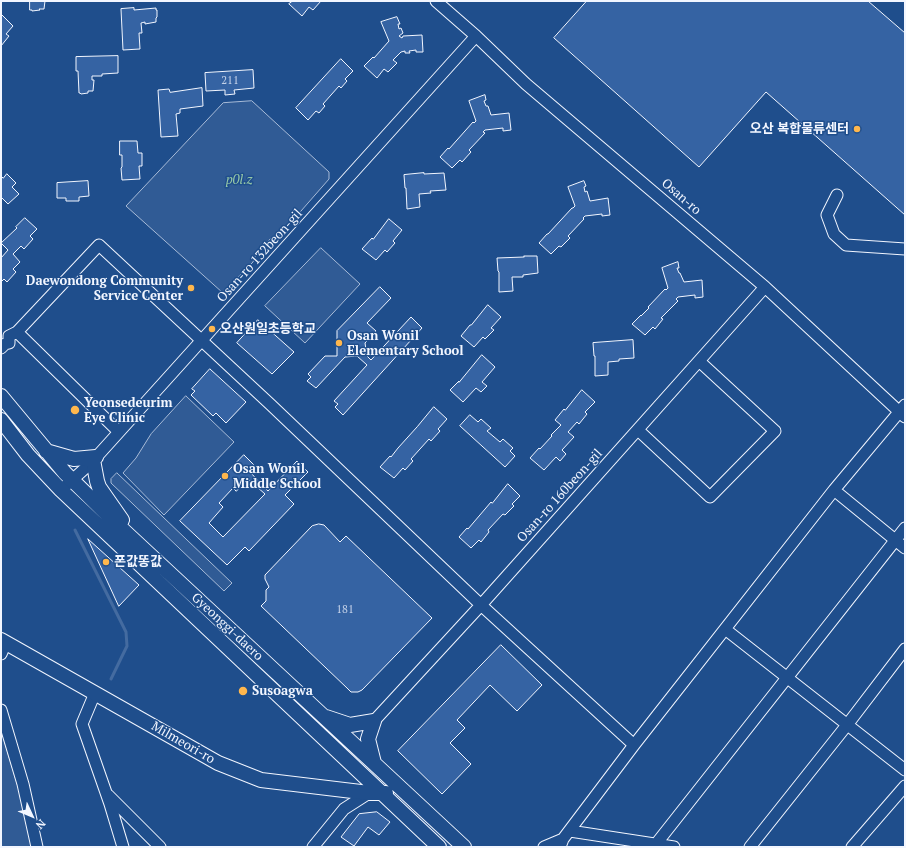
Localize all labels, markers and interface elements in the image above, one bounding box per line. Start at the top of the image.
house number: 211 [221,74,239,88]
place label: 오산 복합물류센터 [750,121,849,137]
marker: 오산 복합물류센터 [852,124,862,134]
park label: p0l.z [226,172,252,188]
street label: Osan-ro [658,176,704,218]
street label: Osan-ro 132beon-gil [214,206,306,306]
place label: Daewondong Community Service Center [26,273,183,304]
marker: Daewondong Community Service Center [186,283,196,293]
place label: 오산원일초등학교 [220,321,316,337]
marker: 오산원일초등학교 [207,324,217,334]
place label: Osan Wonil Elementary School [347,328,464,359]
marker: Osan Wonil Elementary School [334,338,344,348]
place label: Yeonsedeurim Eye Clinic [84,395,173,426]
marker: Yeonsedeurim Eye Clinic [69,404,81,416]
street label: Osan-ro 160beon-gil [514,446,606,546]
place label: Osan Wonil Middle School [233,461,321,492]
marker: Osan Wonil Middle School [220,471,230,481]
place label: 폰값똥값 [114,554,162,570]
marker: 폰값똥값 [101,557,111,567]
street label: Gyeonggi-daero [188,590,266,664]
house number: 181 [336,603,354,617]
place label: Susoagwa [252,683,313,699]
marker: Susoagwa [237,685,249,697]
street label: Milmeori-ro [149,719,217,767]
north arrow [12,796,52,836]
text: N [33,816,49,832]

